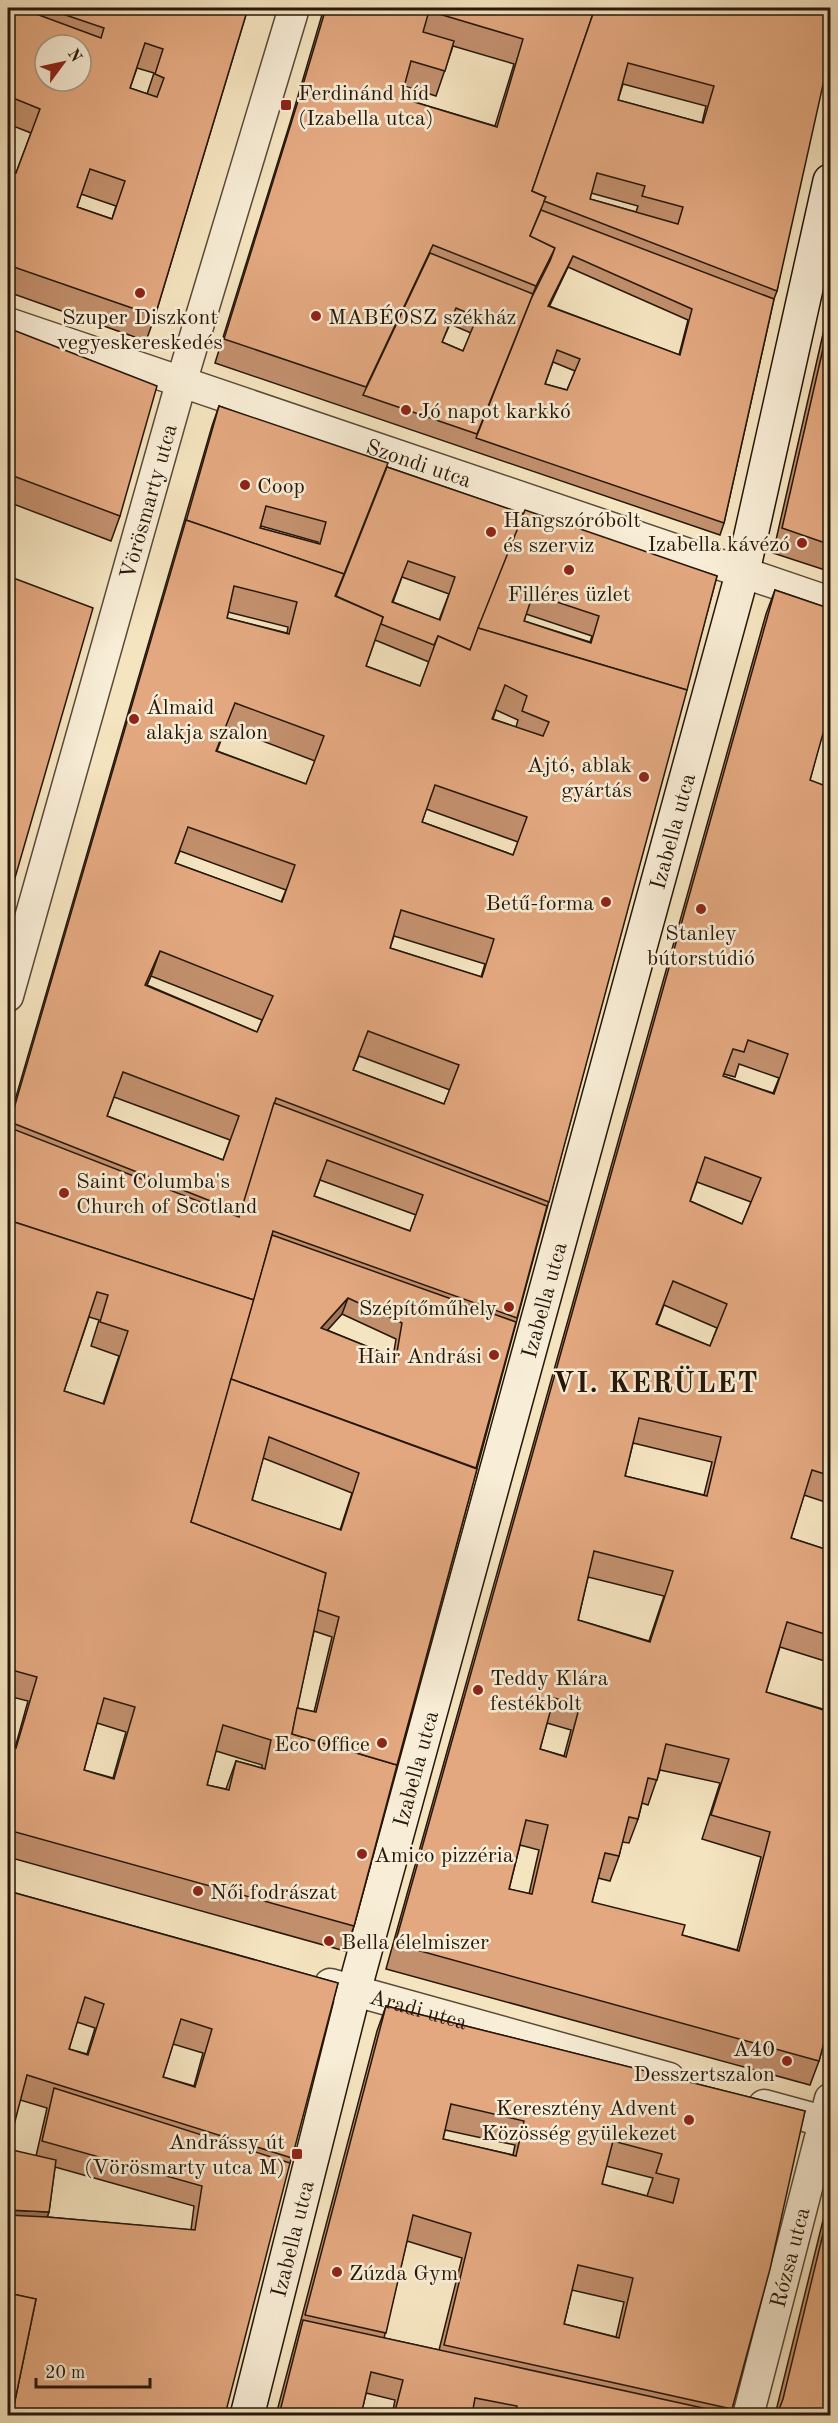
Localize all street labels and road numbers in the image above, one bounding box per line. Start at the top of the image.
street label: Vörösmarty utca [117,422,182,582]
street label: Szondi utca [363,436,474,492]
street label: Izabella utca [647,771,700,892]
street label: Izabella utca [519,1240,572,1361]
street label: Izabella utca [390,1708,443,1830]
street label: Aradi utca [367,1987,469,2035]
street label: Izabella utca [268,2178,319,2300]
street label: Rózsa utca [767,2205,815,2310]

